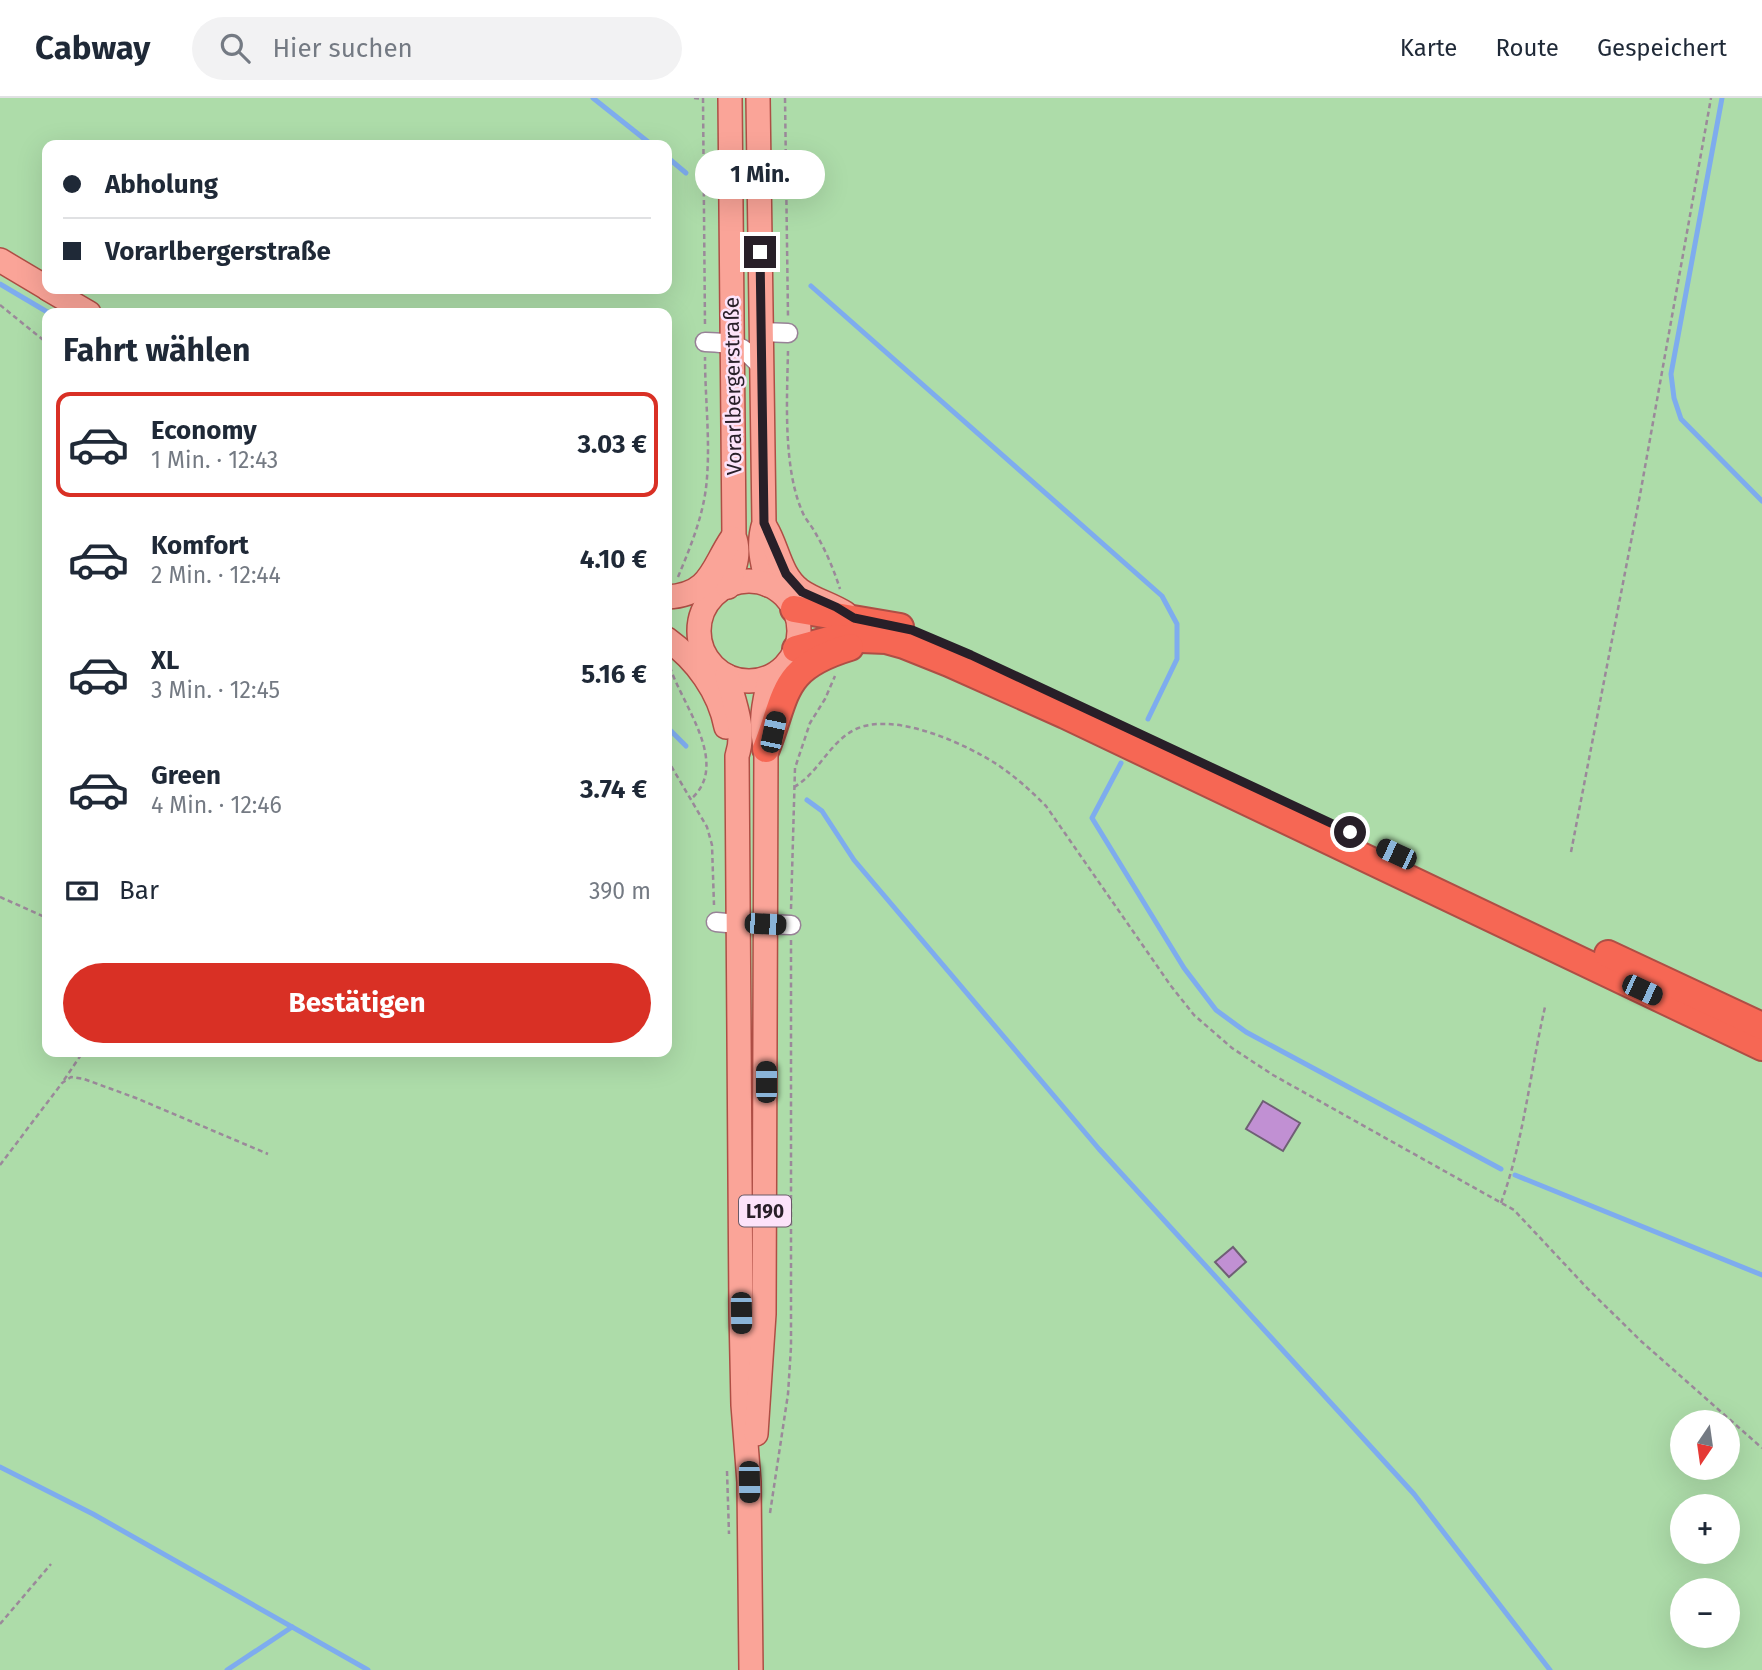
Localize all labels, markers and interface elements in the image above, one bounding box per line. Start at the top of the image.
search box [192,17,682,80]
text: Cabway [35,28,150,68]
icon: search [216,29,254,67]
text: Hier suchen [272,33,413,64]
text: Karte [1400,34,1457,62]
text: Route [1495,34,1559,62]
text: Gespeichert [1597,34,1727,62]
callout: 1 Min. [695,150,825,200]
text: 1 Min. [730,160,790,188]
text: Abholung [105,169,218,200]
text: Vorarlbergerstraße [105,236,331,267]
route end [744,236,776,268]
street label: Vorarlbergerstraße [718,297,748,475]
text: Fahrt wählen [63,331,250,369]
icon: car [67,413,130,476]
text: Economy [151,415,257,446]
text: 3.03 € [578,429,647,460]
text: 1 Min. · 12:43 [151,446,278,474]
icon: car [67,528,130,591]
text: Komfort [151,530,249,561]
text: 4.10 € [580,544,647,575]
text: 2 Min. · 12:44 [151,561,281,589]
icon: car [67,643,130,706]
text: XL [151,645,179,676]
text: 5.16 € [581,659,647,690]
text: 3 Min. · 12:45 [151,676,280,704]
car [759,709,788,755]
icon: car [67,758,130,821]
text: Green [151,760,221,791]
text: 3.74 € [580,774,647,805]
text: 4 Min. · 12:46 [151,791,282,819]
route start [1334,816,1366,848]
car [1373,836,1420,872]
icon: cash [63,872,101,910]
text: Bar [119,875,159,906]
text: 390 m [589,877,651,905]
car [744,912,787,936]
button: Bestätigen [63,963,651,1043]
car [1619,972,1666,1008]
car [756,1061,777,1103]
road number: L190 [739,1196,791,1226]
car [731,1292,752,1334]
north arrow [1670,1410,1740,1480]
map controls [1670,1410,1740,1648]
car [739,1461,760,1503]
button: + [1670,1494,1740,1564]
button: − [1670,1578,1740,1648]

